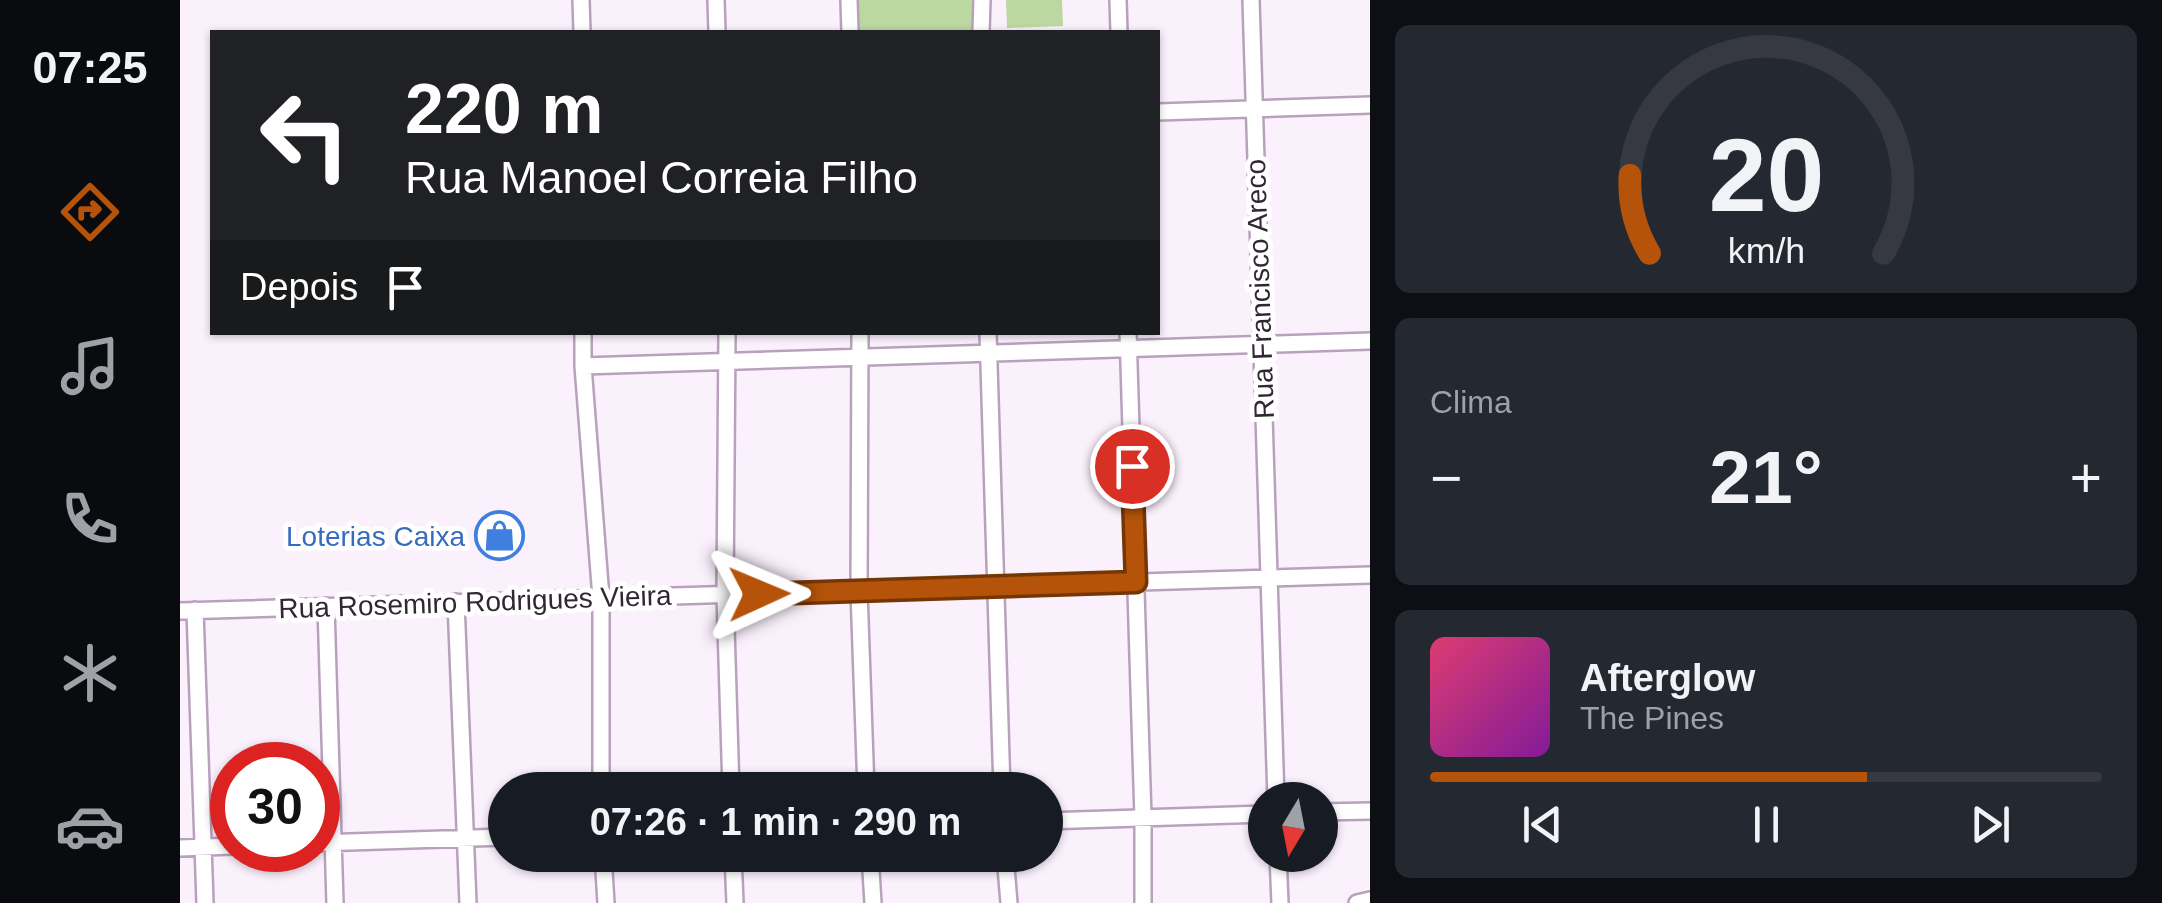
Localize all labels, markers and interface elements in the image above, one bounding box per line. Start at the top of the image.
text: 07:25 [32,42,148,93]
icon: left [240,70,370,200]
text: 220 m [405,70,603,148]
text: 20 [1708,117,1824,233]
text: Rua Manoel Correia Filho [405,152,918,203]
street label: Rua Francisco Areco [1240,159,1280,419]
icon: directions [55,177,125,247]
text: km/h [1727,231,1805,271]
icon: arrive [378,260,433,315]
text: Depois [240,266,358,308]
icon: music [55,331,125,401]
text: Clima [1430,384,1512,420]
pin [1090,424,1175,509]
text: 21° [1709,435,1823,519]
icon: arrive [1105,439,1160,494]
text: − [1430,447,1462,509]
text: + [2070,447,2102,509]
icon: phone [55,484,125,554]
shop icon: Loterias Caixa [474,510,526,562]
place label: Loterias Caixa [286,521,465,552]
position arrow [707,542,811,646]
street label: Rua Rosemiro Rodrigues Vieira [278,580,672,624]
icon: climate [55,638,125,708]
text: Afterglow [1580,657,1755,699]
text: The Pines [1580,700,1724,736]
speed limit sign: 30 [210,742,340,872]
north arrow [1248,782,1338,872]
map controls [1248,782,1338,872]
icon: car [55,791,125,861]
icon: previous [1515,797,1570,852]
icon: pause [1739,797,1794,852]
icon: next [1963,797,2018,852]
text: 07:26 · 1 min · 290 m [590,801,961,843]

